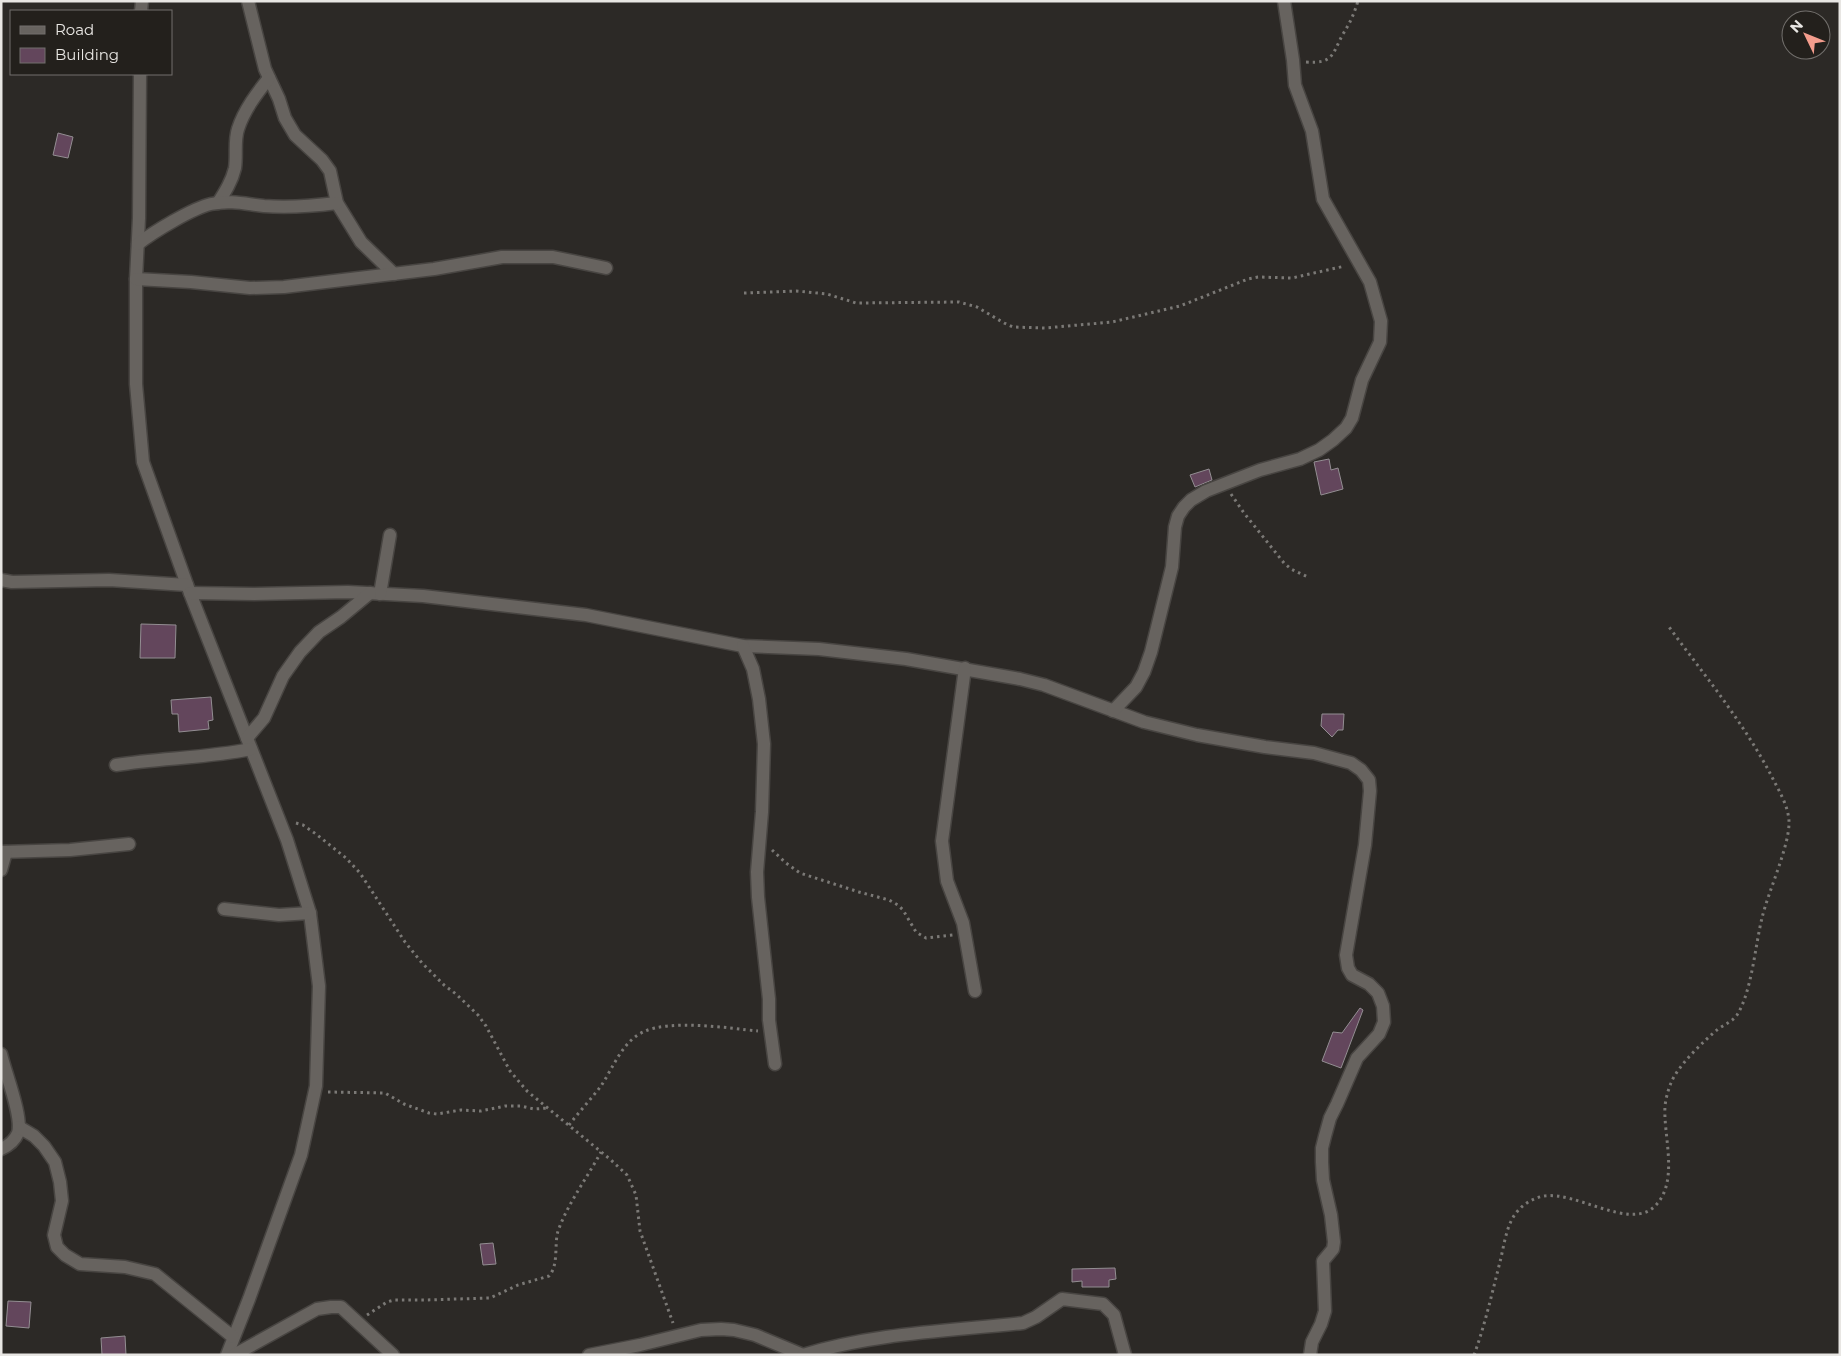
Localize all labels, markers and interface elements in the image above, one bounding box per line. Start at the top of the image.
legend [10,10,172,75]
north arrow [1781,10,1831,60]
text: N [1786,16,1807,36]
text: Road [55,20,94,39]
text: Building [55,45,119,64]

